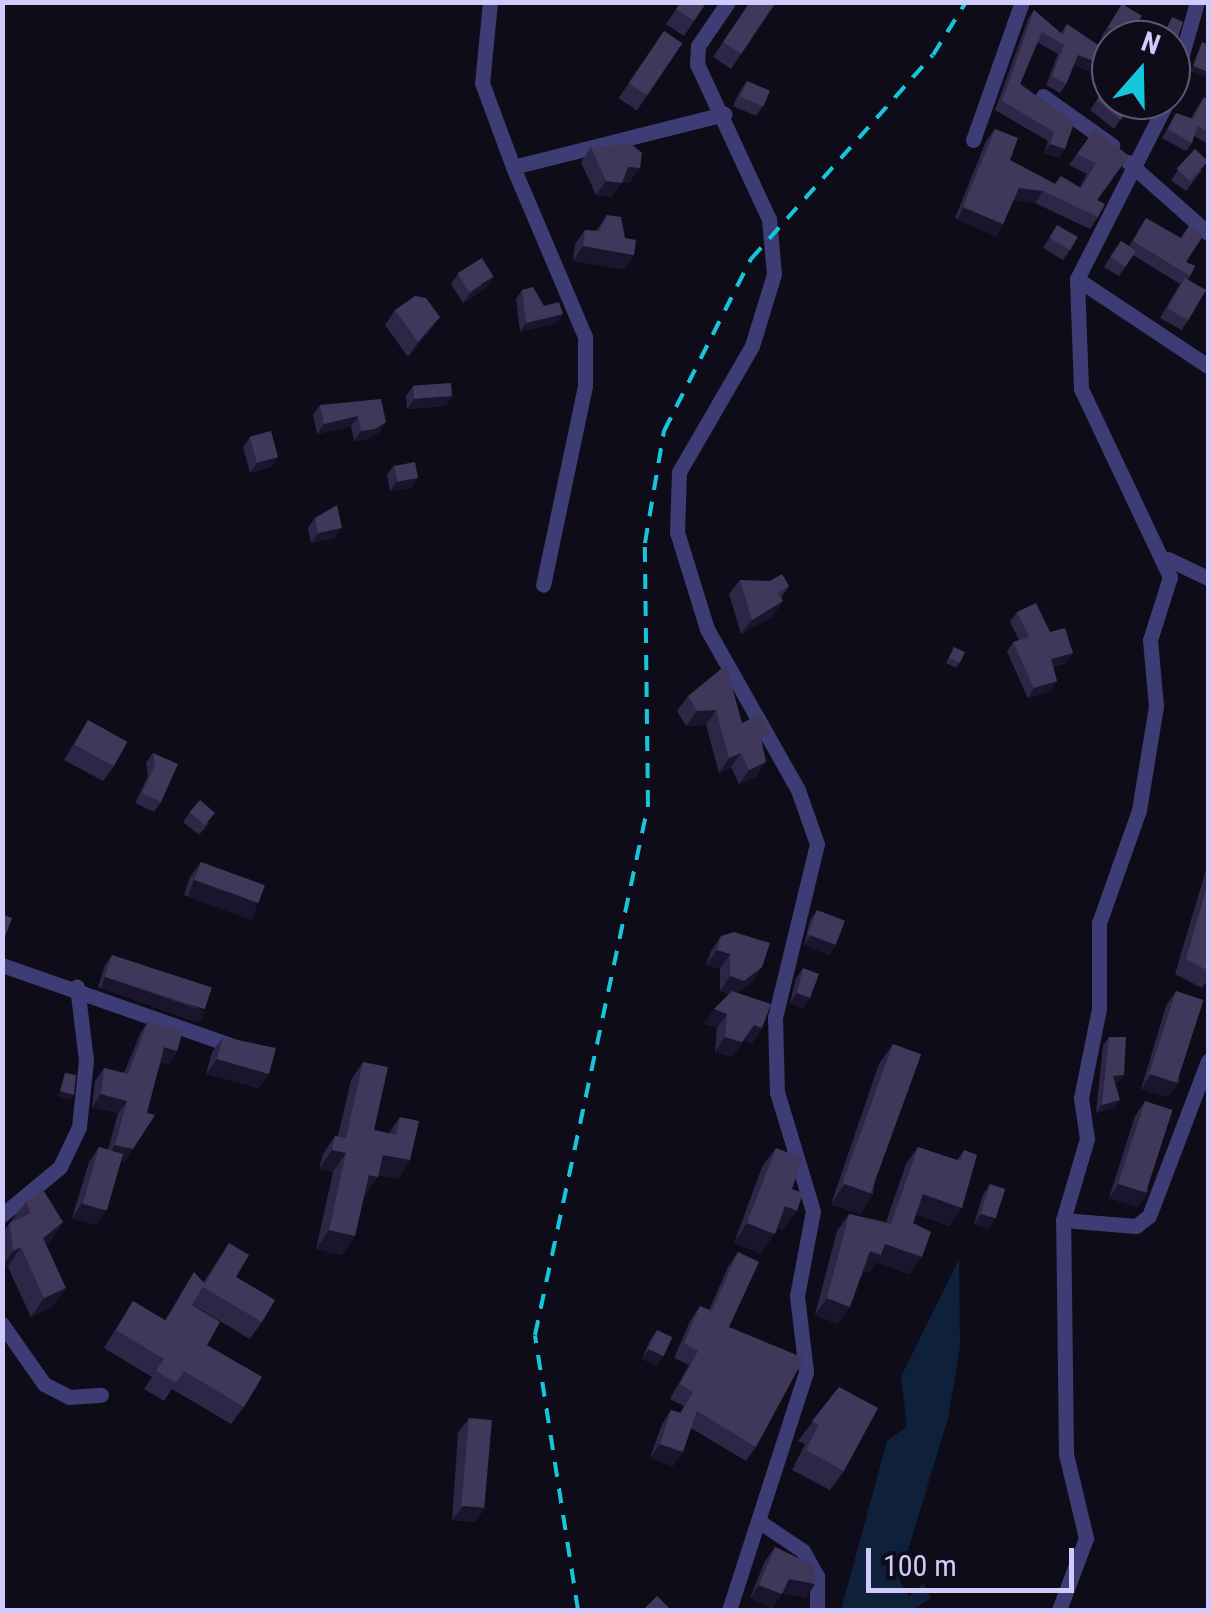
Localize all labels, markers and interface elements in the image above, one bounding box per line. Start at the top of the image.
north arrow [1091,20,1191,120]
text: N [1137,25,1164,62]
scale bar [871,1528,1078,1590]
text: 100 m [883,1548,957,1583]

